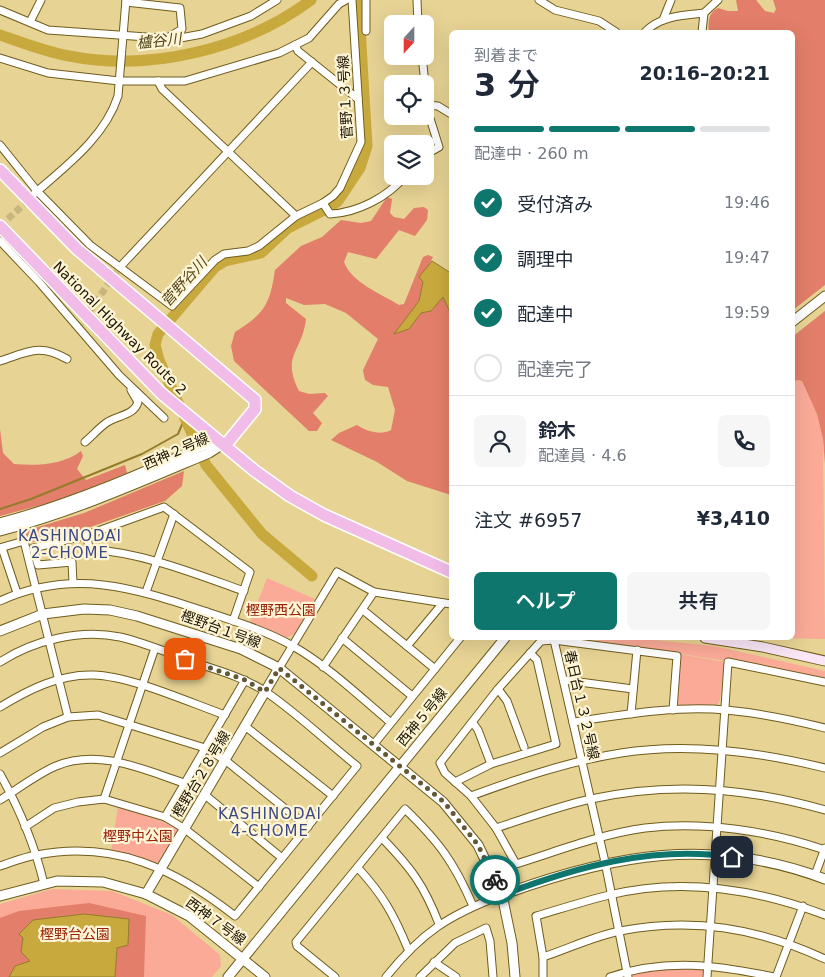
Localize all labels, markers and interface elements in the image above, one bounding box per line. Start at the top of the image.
north arrow [384,15,434,65]
map controls [384,15,434,185]
water label: 櫨谷川 [136,29,184,52]
text: 到着まで [474,46,538,65]
street label: 菅野１３号線 [335,55,355,139]
text: 20:16–20:21 [640,62,770,84]
text: 3 分 [474,66,539,104]
button: locate [384,75,434,125]
button: layers [384,135,434,185]
text: 配達中 · 260 m [474,144,588,163]
icon: check [474,189,502,217]
text: 受付済み [517,193,593,215]
text: 19:46 [724,193,770,212]
icon: check [474,244,502,272]
text: 調理中 [517,248,574,270]
text: 19:47 [724,248,770,267]
water label: 菅野谷川 [157,252,212,310]
street label: National Highway Route 2 [50,258,190,398]
icon: check [474,299,502,327]
text: 配達中 [517,303,574,325]
text: 19:59 [724,303,770,322]
text: 配達完了 [517,358,593,380]
button: person [474,415,526,467]
button: phone [718,415,770,467]
text: 鈴木 [538,419,576,441]
street label: 西神２号線 [141,429,211,473]
text: 配達員 · 4.6 [538,446,627,465]
text: ¥3,410 [697,507,770,529]
text: 注文 #6957 [474,509,582,531]
district label: KASHINODAI 2-CHOME [18,527,122,562]
button: ヘルプ [474,572,617,630]
button: 共有 [627,572,770,630]
park label: 樫野西公園 [246,602,316,618]
street label: 樫野台１号線 [179,607,263,651]
pin [164,638,206,680]
icon: bag [171,645,199,673]
street label: 春日台１３２号線 [562,649,602,761]
street label: 西神５号線 [394,685,450,749]
street label: 樫野台２８号線 [169,728,233,820]
district label: KASHINODAI 4-CHOME [218,805,322,840]
park label: 樫野中公園 [103,828,173,844]
pin [711,836,753,878]
icon: home [718,843,746,871]
courier [470,855,520,905]
icon: bike [481,866,509,894]
street label: 西神７号線 [183,894,249,948]
park label: 樫野台公園 [40,926,110,942]

